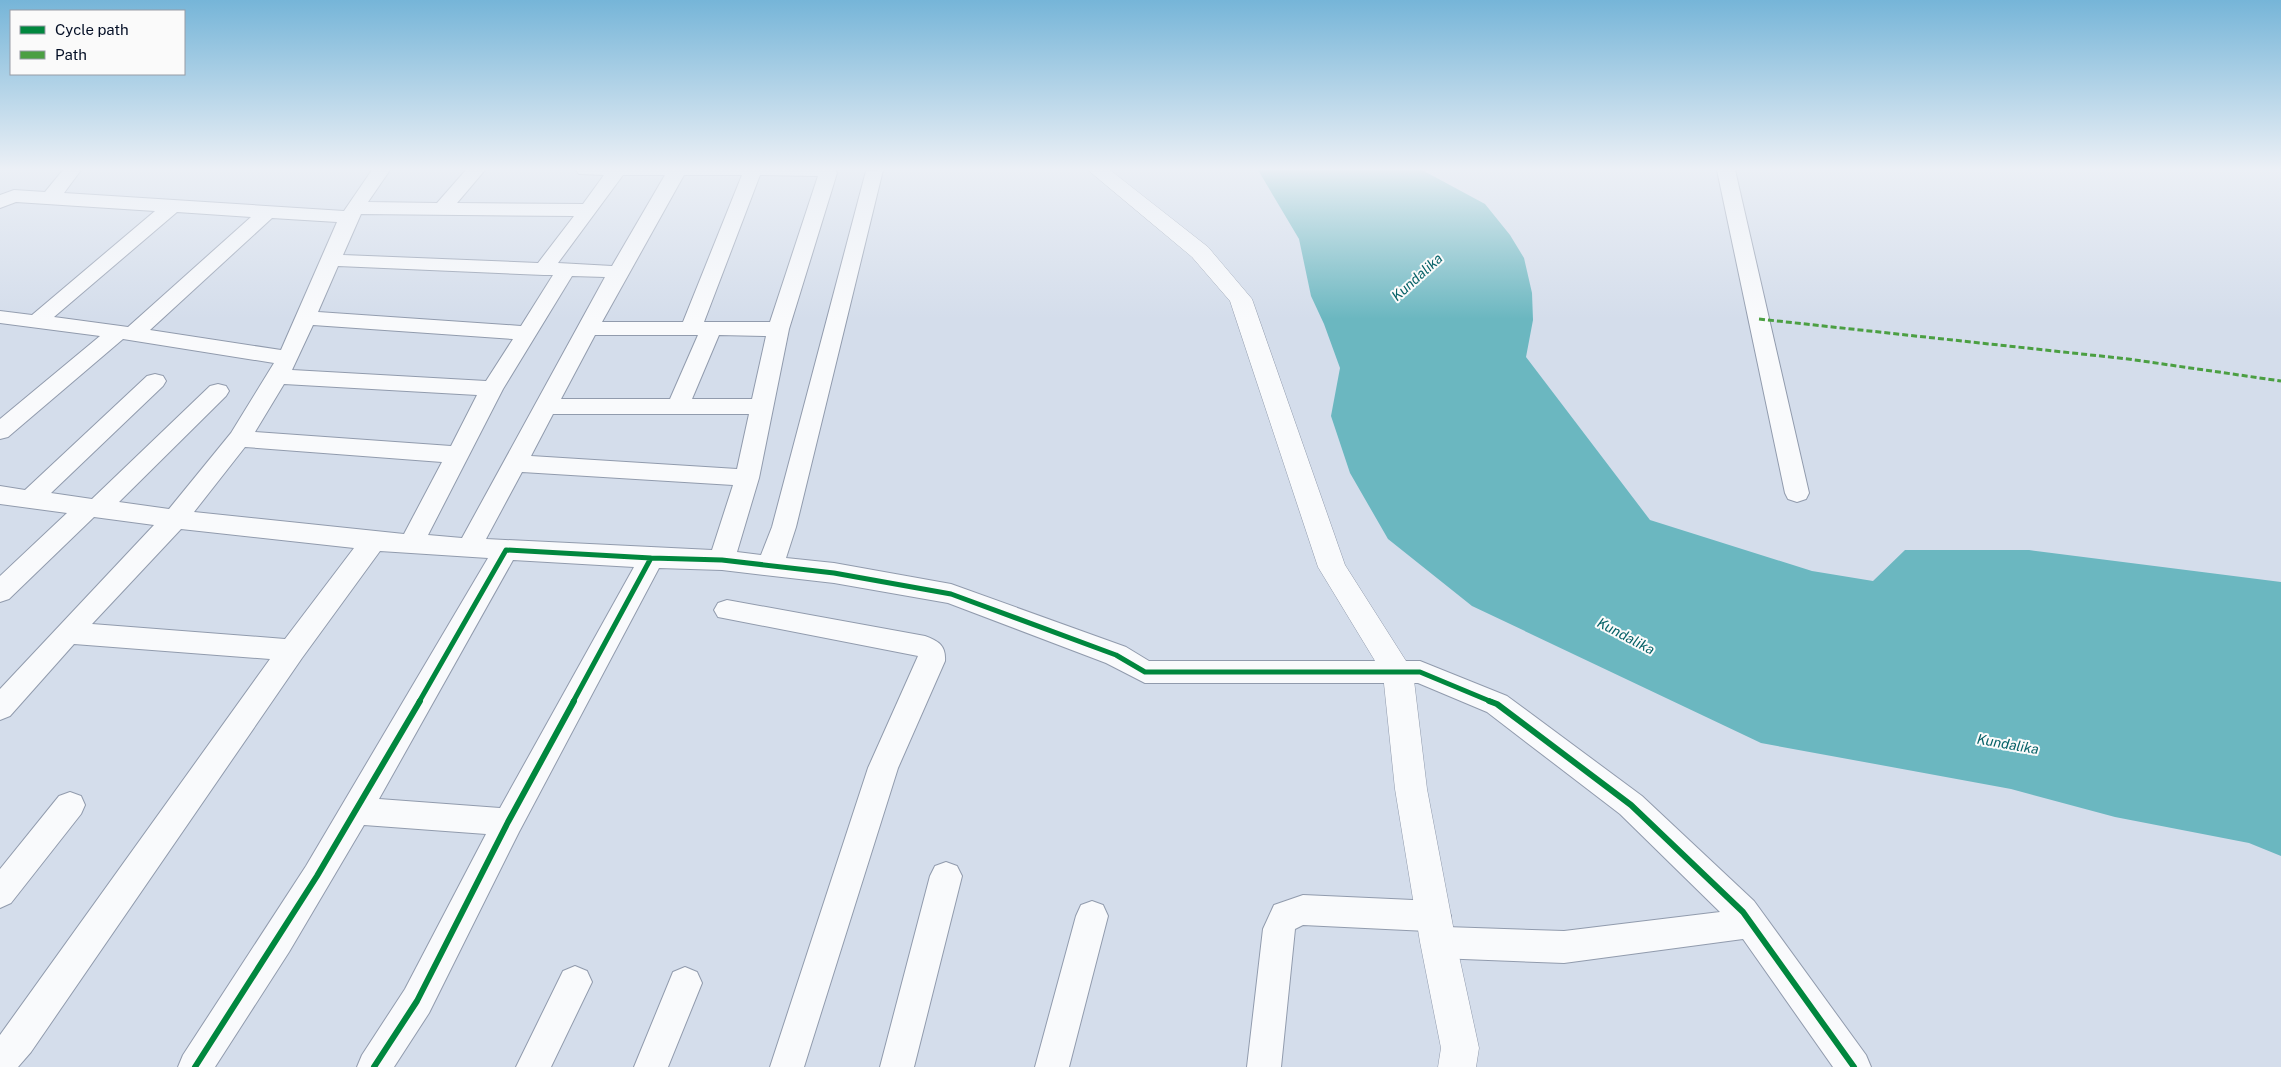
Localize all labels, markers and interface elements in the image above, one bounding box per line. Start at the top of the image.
legend [10,10,185,75]
text: Cycle path [55,21,129,38]
text: Path [55,46,87,63]
water label: Kundalika [1388,250,1446,304]
water label: Kundalika [1595,614,1657,658]
water label: Kundalika [1976,731,2040,757]

